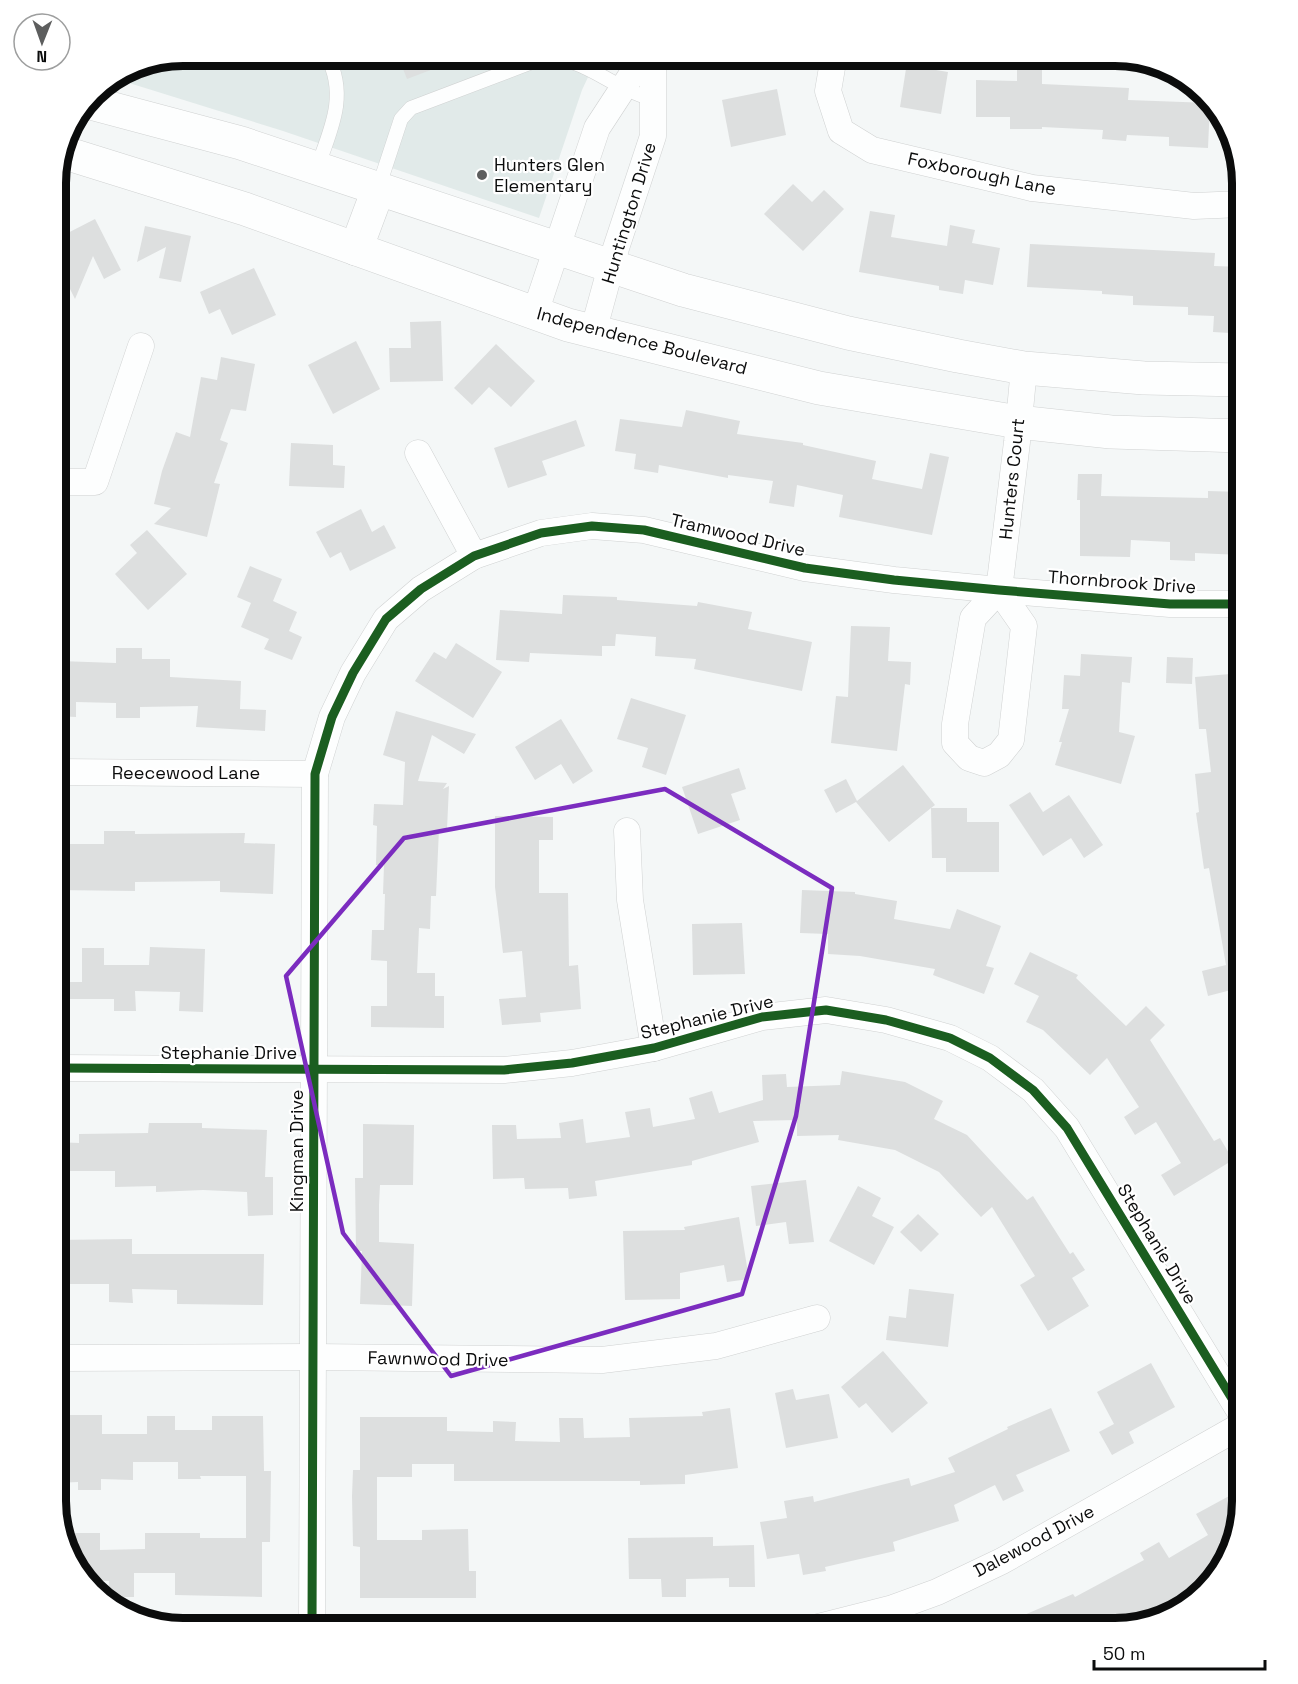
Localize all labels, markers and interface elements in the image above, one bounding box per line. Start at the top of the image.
north arrow [12,12,72,72]
text: N [36,46,47,67]
street label: Huntington Drive [596,139,661,286]
street label: Foxborough Lane [906,147,1058,200]
place label: Hunters Glen Elementary [494,153,605,197]
marker: Hunters Glen Elementary [475,168,489,182]
street label: Independence Boulevard [534,301,750,380]
street label: Hunters Court [994,417,1029,541]
street label: Tramwood Drive [669,508,808,561]
street label: Thornbrook Drive [1047,565,1197,598]
street label: Reecewood Lane [112,761,260,784]
street label: Stephanie Drive [638,989,776,1044]
street label: Stephanie Drive [161,1041,297,1064]
street label: Kingman Drive [285,1090,308,1212]
street label: Stephanie Drive [1112,1179,1202,1308]
street label: Fawnwood Drive [367,1346,509,1371]
street label: Dalewood Drive [970,1499,1098,1582]
scale bar [1094,1633,1265,1671]
text: 50 m [1103,1642,1145,1665]

